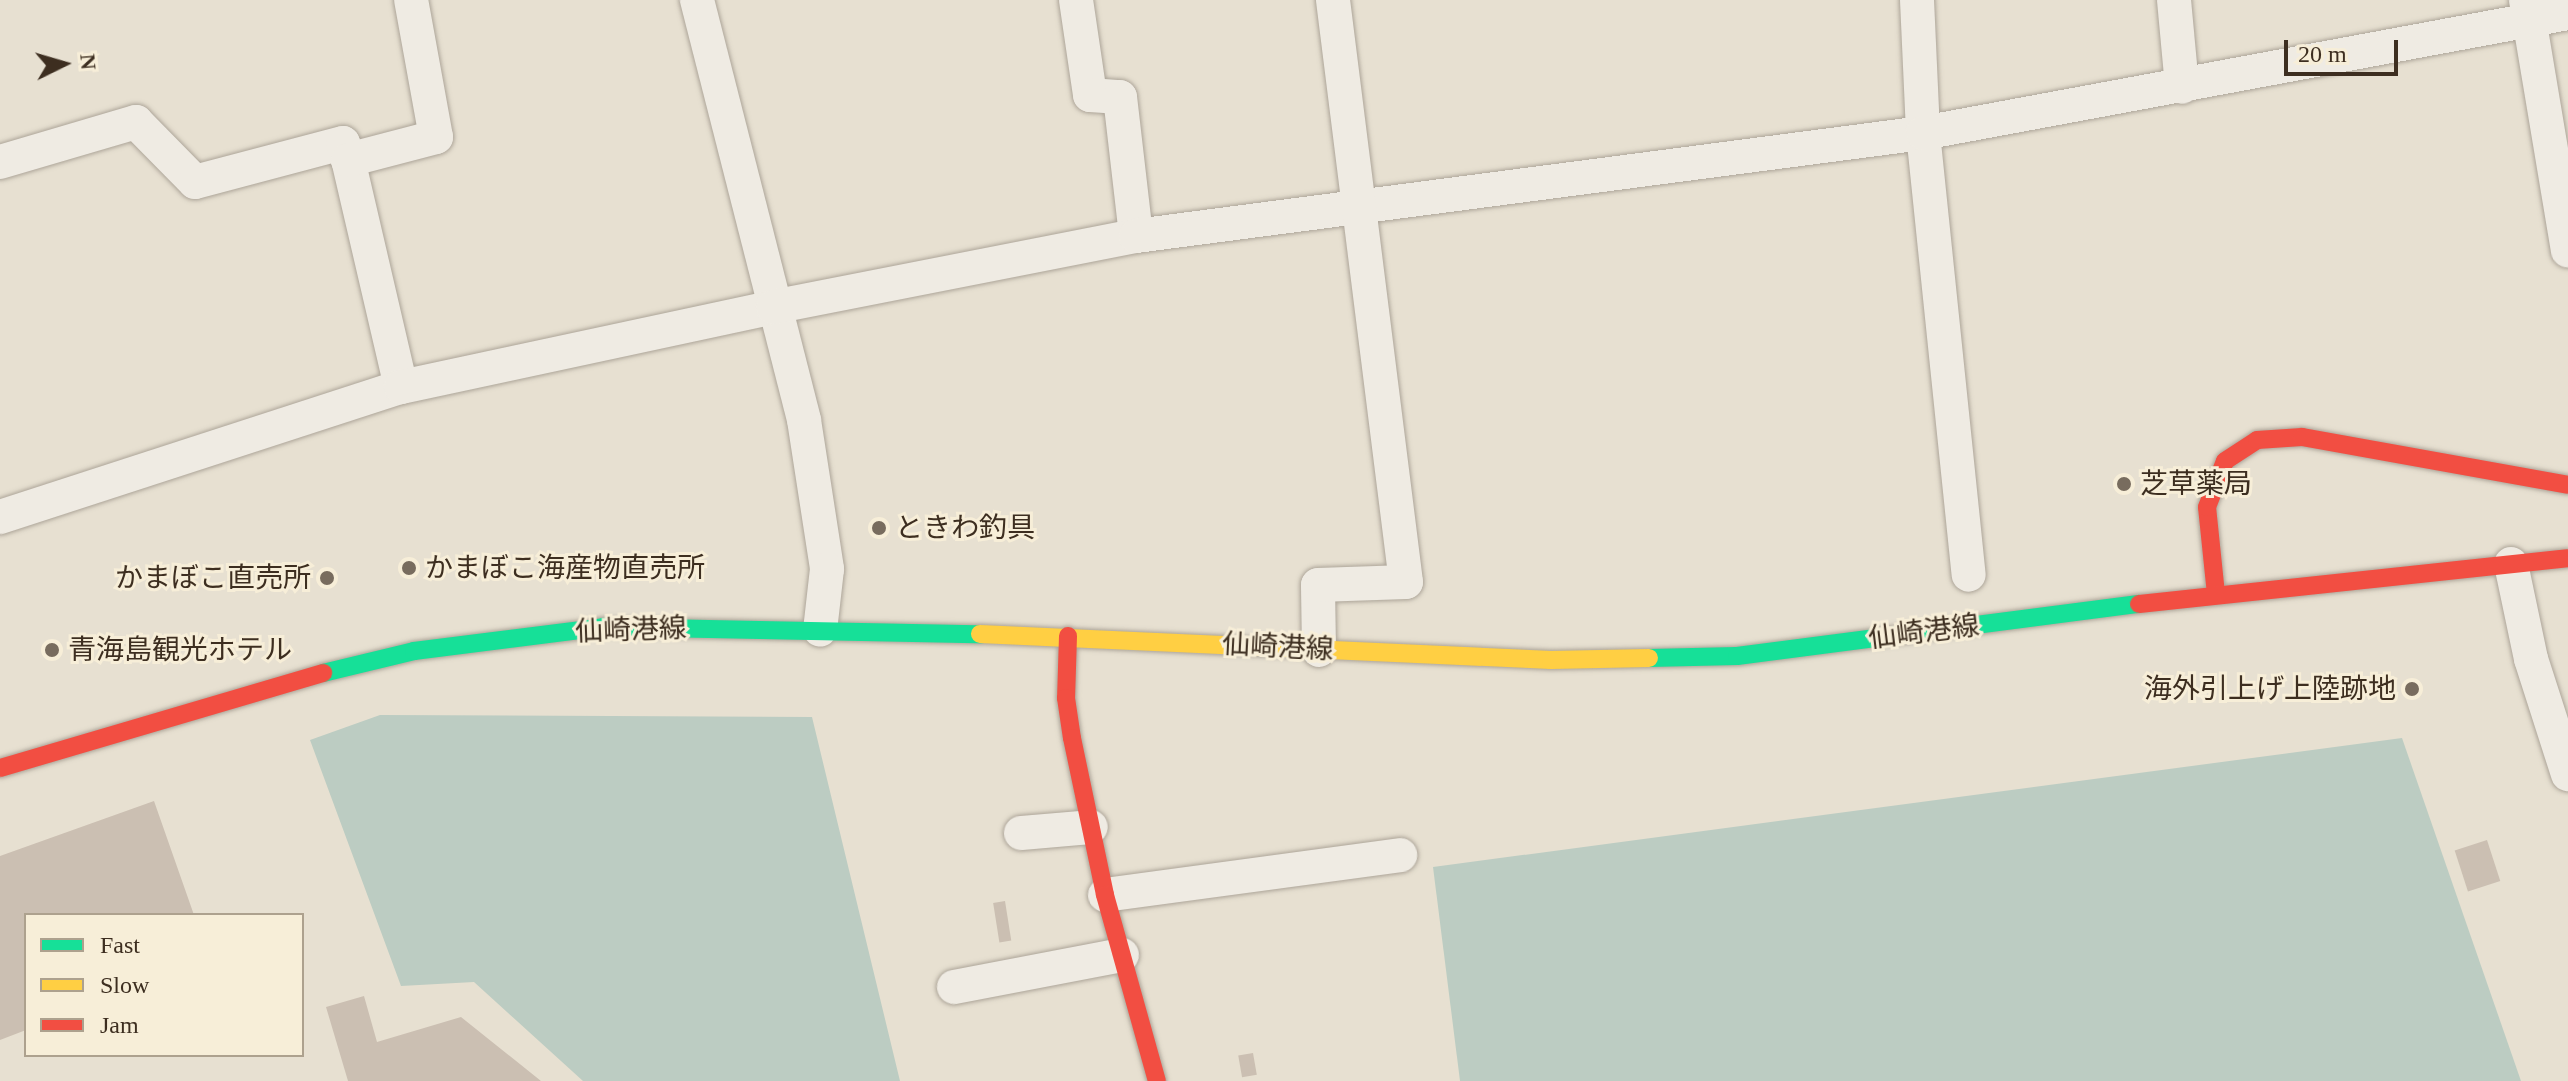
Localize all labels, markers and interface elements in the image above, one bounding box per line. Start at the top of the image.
north arrow [24,24,104,104]
scale bar [2288,24,2402,74]
text: 20 m [2298,41,2347,67]
text: N [75,53,102,71]
place label: 芝草薬局 [2140,467,2252,501]
marker: 芝草薬局 [2115,475,2133,493]
place label: ときわ釣具 [895,511,1035,545]
marker: ときわ釣具 [870,519,888,537]
place label: かまぼこ海産物直売所 [425,551,705,585]
marker: かまぼこ海産物直売所 [400,559,418,577]
place label: かまぼこ直売所 [115,561,311,595]
marker: かまぼこ直売所 [318,569,336,587]
street label: 仙崎港線 [1866,609,1982,655]
street label: 仙崎港線 [574,611,688,649]
street label: 仙崎港線 [1221,627,1335,667]
place label: 青海島観光ホテル [68,633,292,667]
marker: 青海島観光ホテル [43,641,61,659]
place label: 海外引上げ上陸跡地 [2144,672,2396,706]
marker: 海外引上げ上陸跡地 [2403,680,2421,698]
legend [24,913,304,1057]
text: Fast [100,932,140,958]
text: Slow [100,972,149,998]
text: Jam [100,1012,139,1038]

